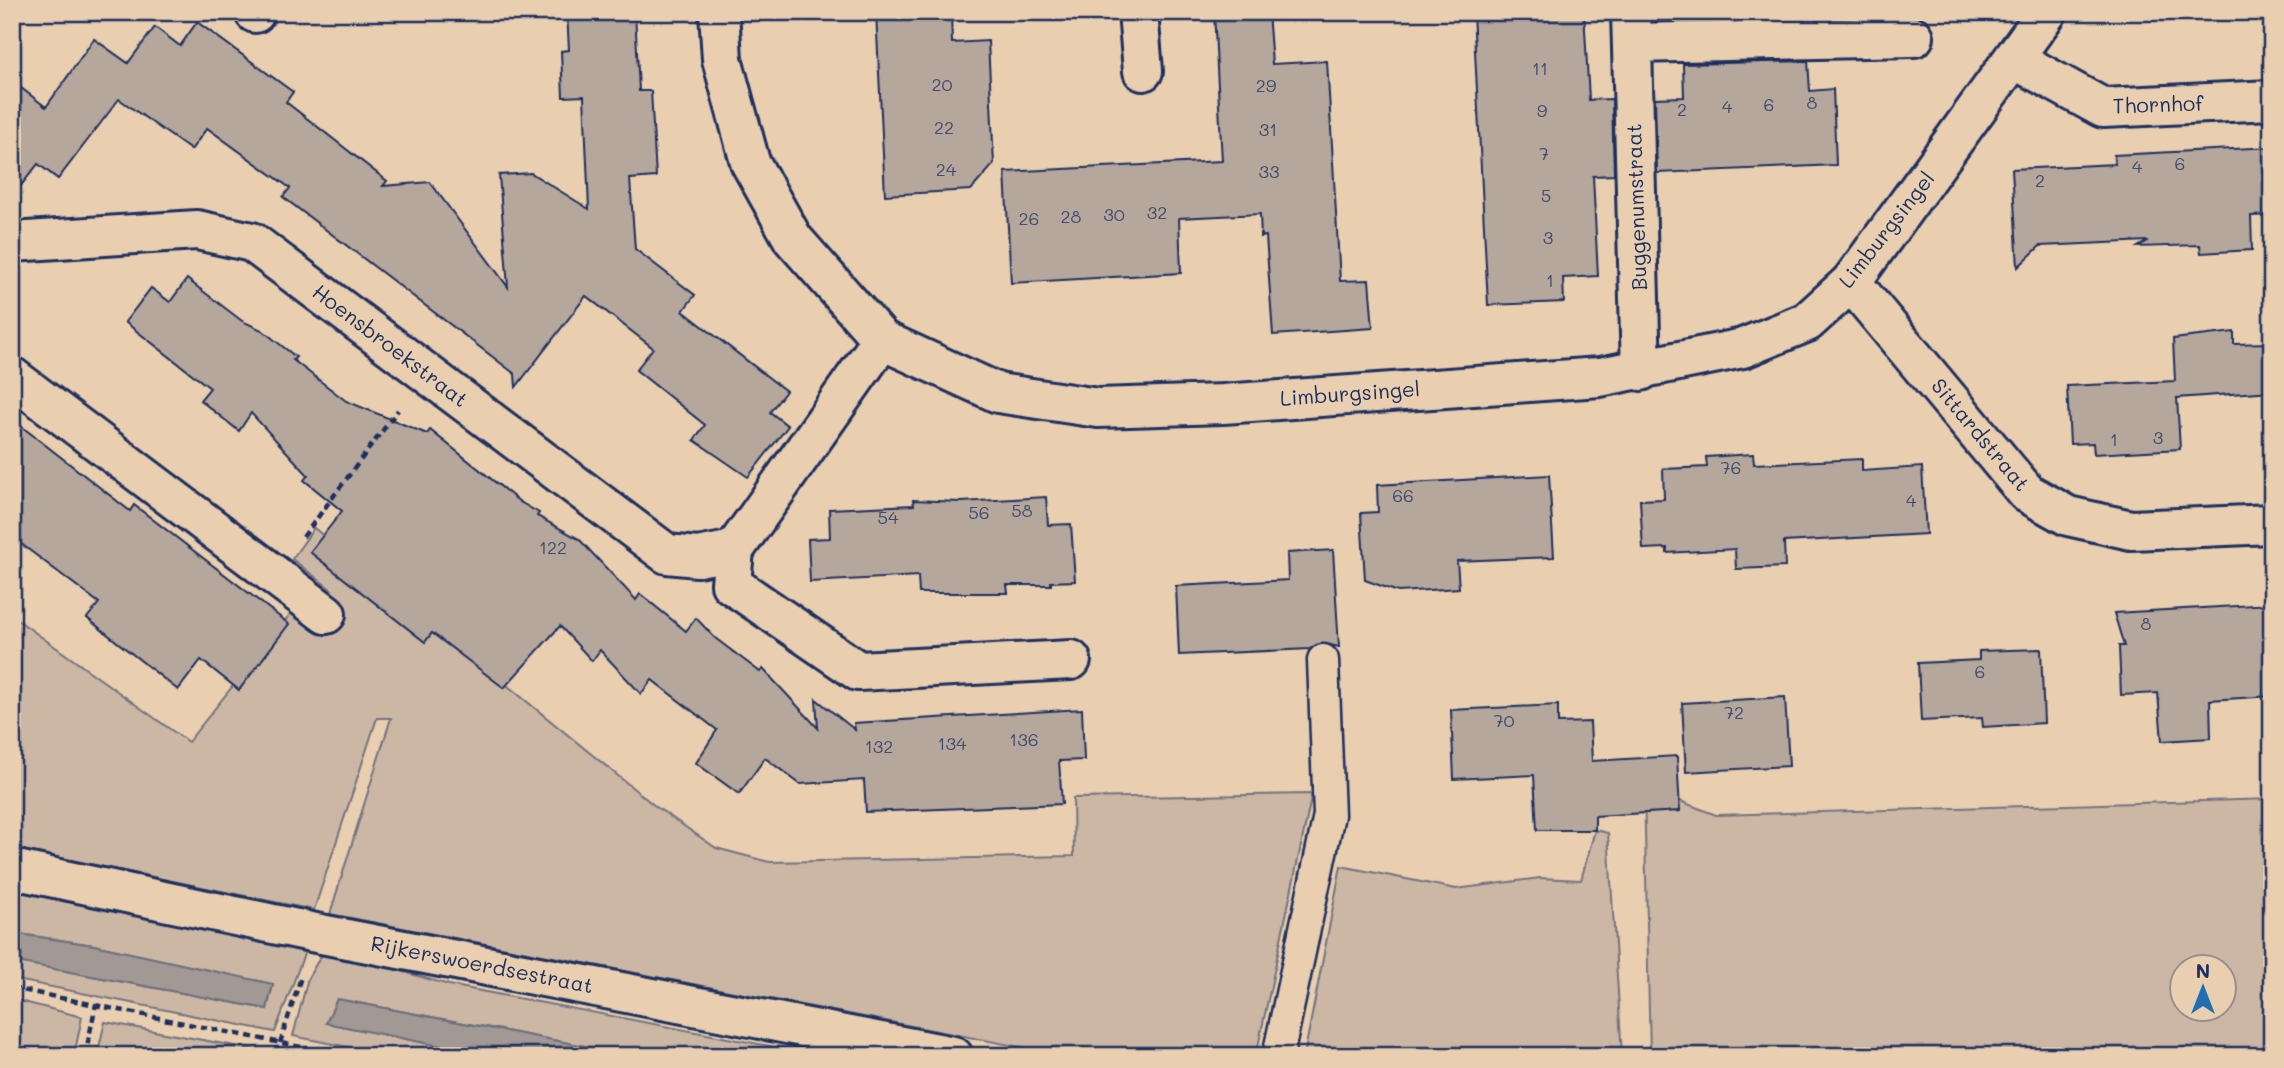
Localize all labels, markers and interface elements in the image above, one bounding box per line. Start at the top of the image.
house number: 11 [1532,56,1548,80]
house number: 20 [931,72,953,96]
house number: 29 [1256,73,1277,97]
street label: Thornhof [2112,88,2205,119]
house number: 8 [1807,90,1818,114]
house number: 6 [1764,92,1774,116]
house number: 4 [1722,94,1733,118]
house number: 2 [1677,97,1687,121]
house number: 9 [1537,98,1548,122]
house number: 22 [934,115,954,139]
house number: 31 [1259,117,1277,141]
street label: Buggenumstraat [1619,123,1652,291]
house number: 7 [1539,141,1549,165]
house number: 6 [2175,151,2185,175]
house number: 4 [2132,154,2143,178]
house number: 24 [936,157,957,181]
house number: 33 [1258,159,1280,183]
street label: Limburgsingel [1832,165,1940,293]
house number: 2 [2035,168,2045,192]
house number: 5 [1541,183,1551,207]
house number: 32 [1147,200,1167,224]
house number: 30 [1103,202,1125,226]
house number: 28 [1061,204,1082,228]
house number: 26 [1019,206,1039,230]
house number: 3 [1543,225,1553,249]
house number: 1 [1546,268,1554,292]
street label: Hoensbroekstraat [308,277,474,412]
street label: Sittardstraat [1926,372,2036,496]
street label: Limburgsingel [1279,374,1421,411]
house number: 3 [2153,425,2163,449]
house number: 1 [2110,427,2118,451]
house number: 76 [1721,455,1741,479]
house number: 66 [1392,483,1414,507]
house number: 4 [1906,488,1917,512]
house number: 58 [1011,498,1033,522]
house number: 56 [968,500,990,524]
house number: 54 [877,505,899,529]
house number: 122 [539,535,567,559]
house number: 8 [2141,611,2152,635]
house number: 6 [1975,659,1985,683]
house number: 72 [1724,700,1744,724]
house number: 70 [1493,708,1515,732]
house number: 136 [1009,727,1039,751]
house number: 134 [937,731,967,755]
house number: 132 [865,734,893,758]
street label: Rijkerswoerdsestraat [369,929,596,998]
north arrow [2168,953,2238,1023]
text: N [2196,958,2210,983]

